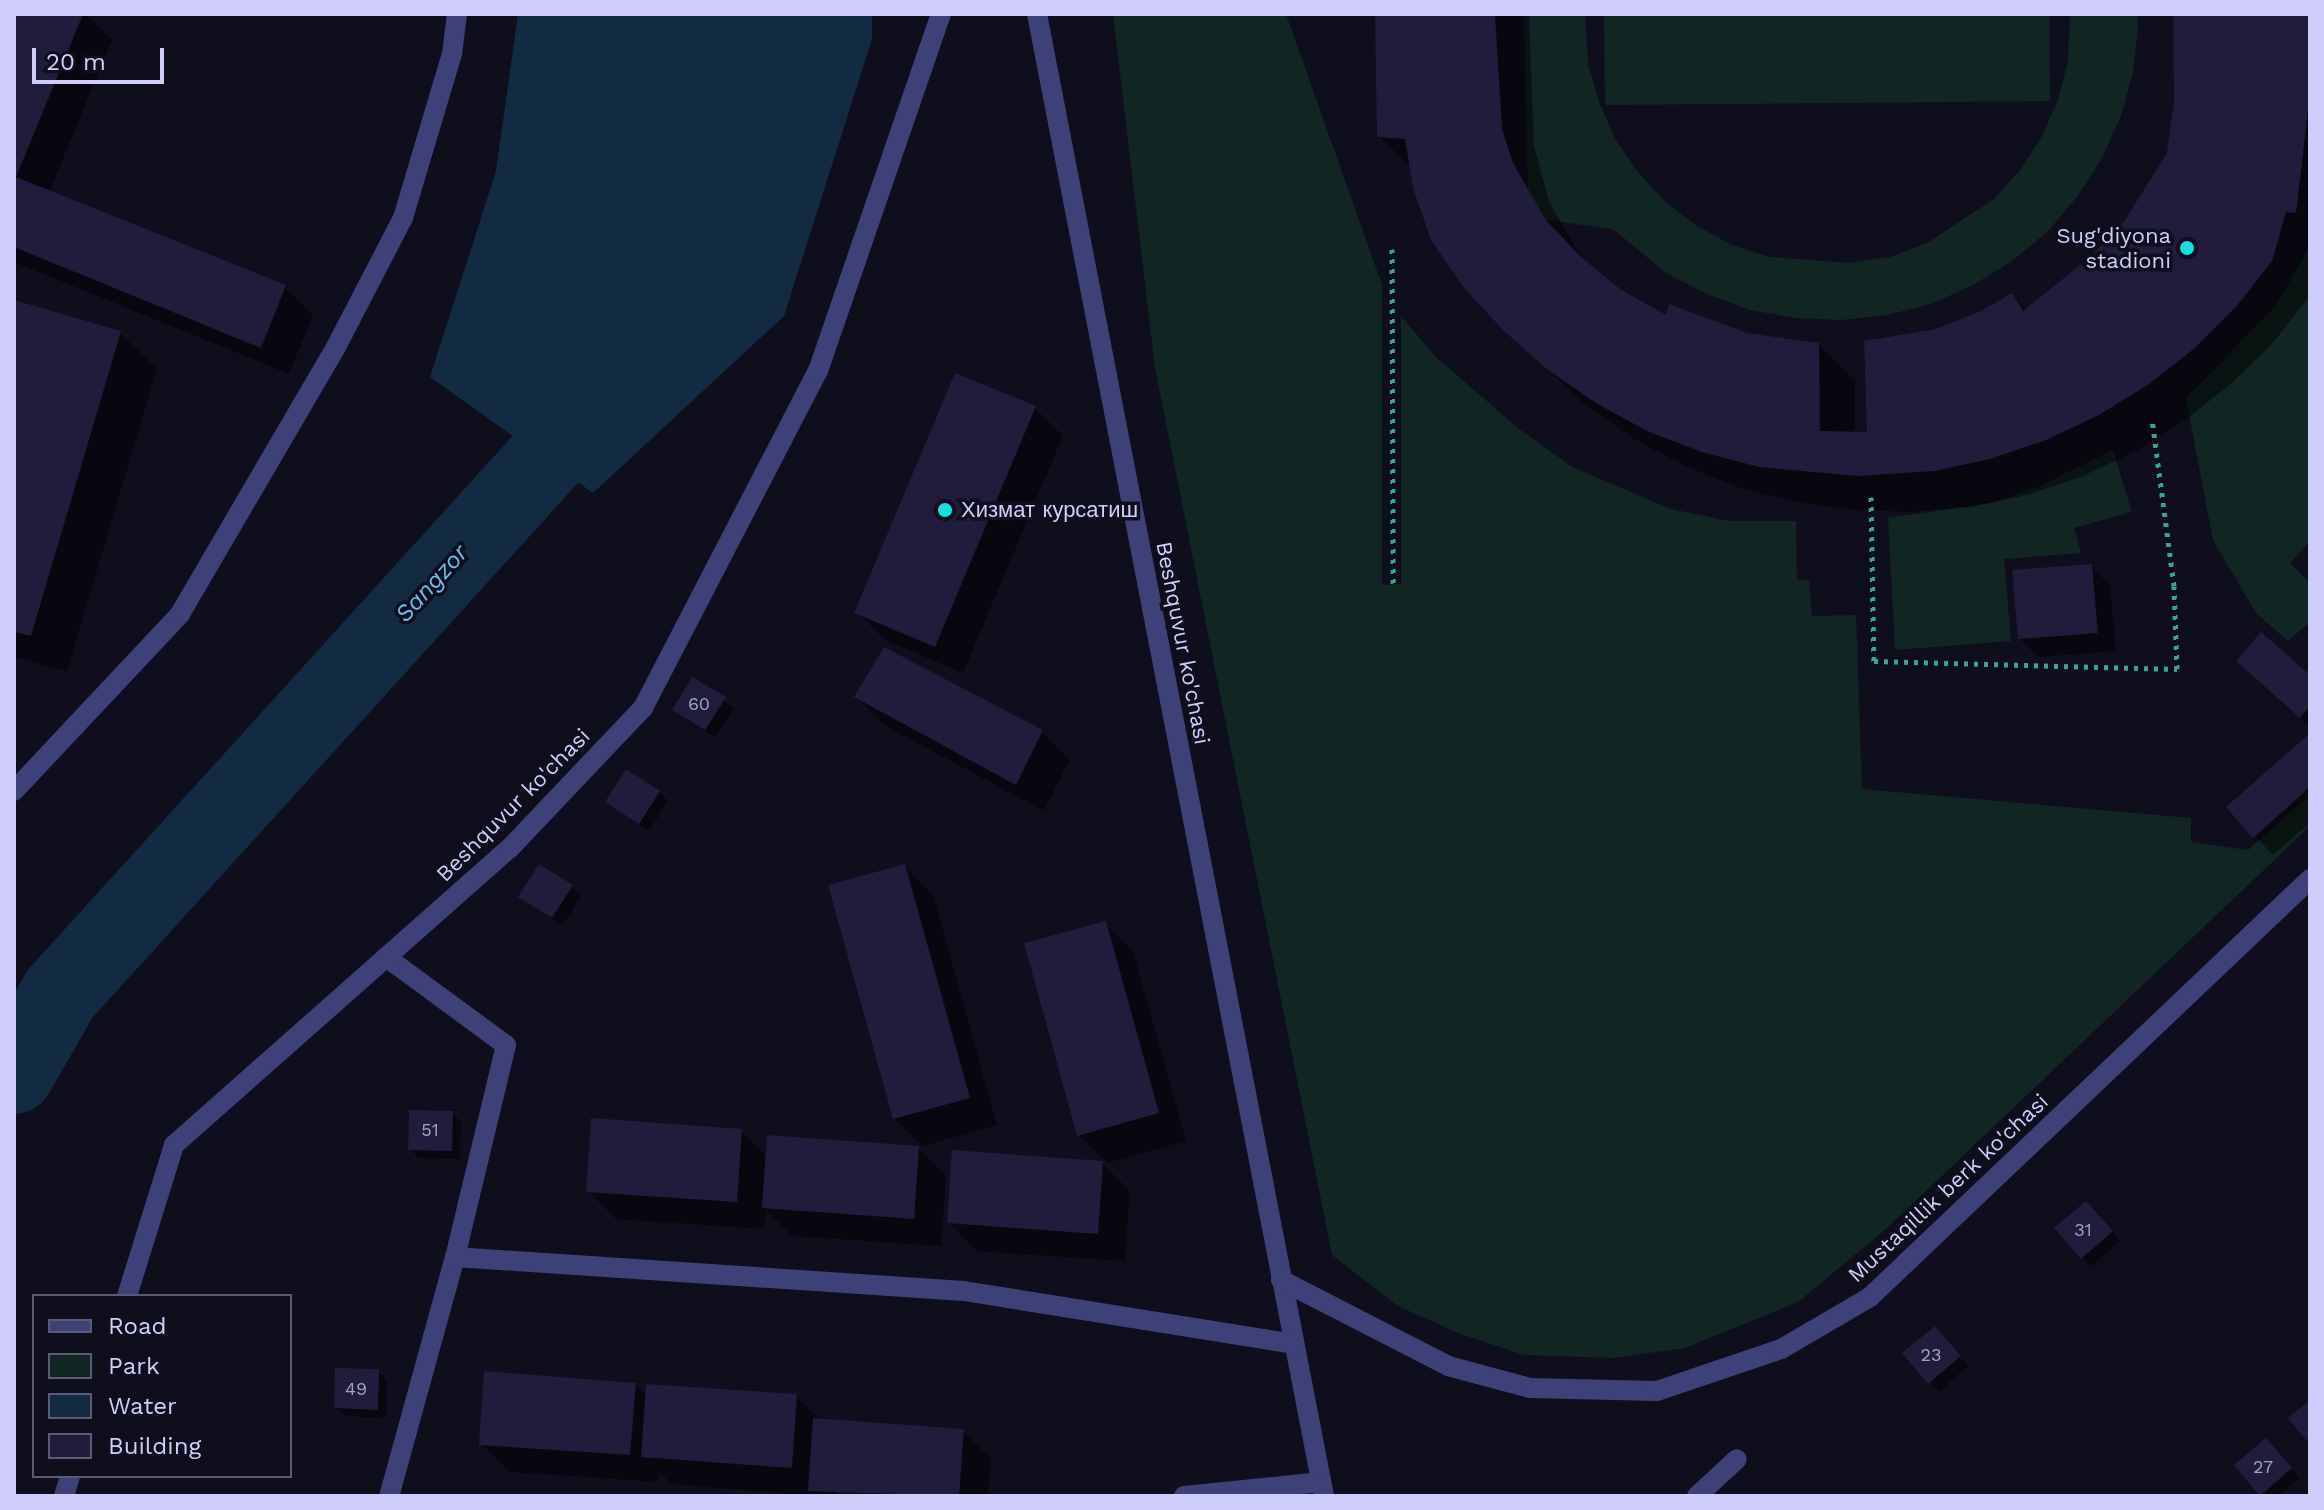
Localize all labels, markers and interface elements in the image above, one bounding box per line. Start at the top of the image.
scale bar [36,32,168,82]
text: 20 m [46,48,106,76]
place label: Sug'diyona stadioni [2057,222,2171,274]
marker: Sug'diyona stadioni [2178,239,2196,257]
place label: Хизмат курсатиш [961,497,1138,523]
marker: Хизмат курсатиш [936,501,954,519]
water label: Sangzor [390,539,474,629]
street label: Beshquvur ko'chasi [1150,539,1216,747]
house number: 60 [688,693,710,715]
street label: Beshquvur ko'chasi [431,723,595,887]
street label: Mustaqillik berk ko'chasi [1842,1088,2054,1288]
house number: 51 [421,1119,439,1141]
house number: 31 [2074,1219,2092,1241]
legend [32,1294,292,1478]
text: Road [108,1312,167,1340]
house number: 23 [1921,1344,1941,1366]
text: Park [108,1352,160,1380]
house number: 49 [345,1378,367,1400]
text: Water [108,1392,177,1420]
text: Building [108,1432,201,1460]
house number: 27 [2253,1456,2273,1478]

